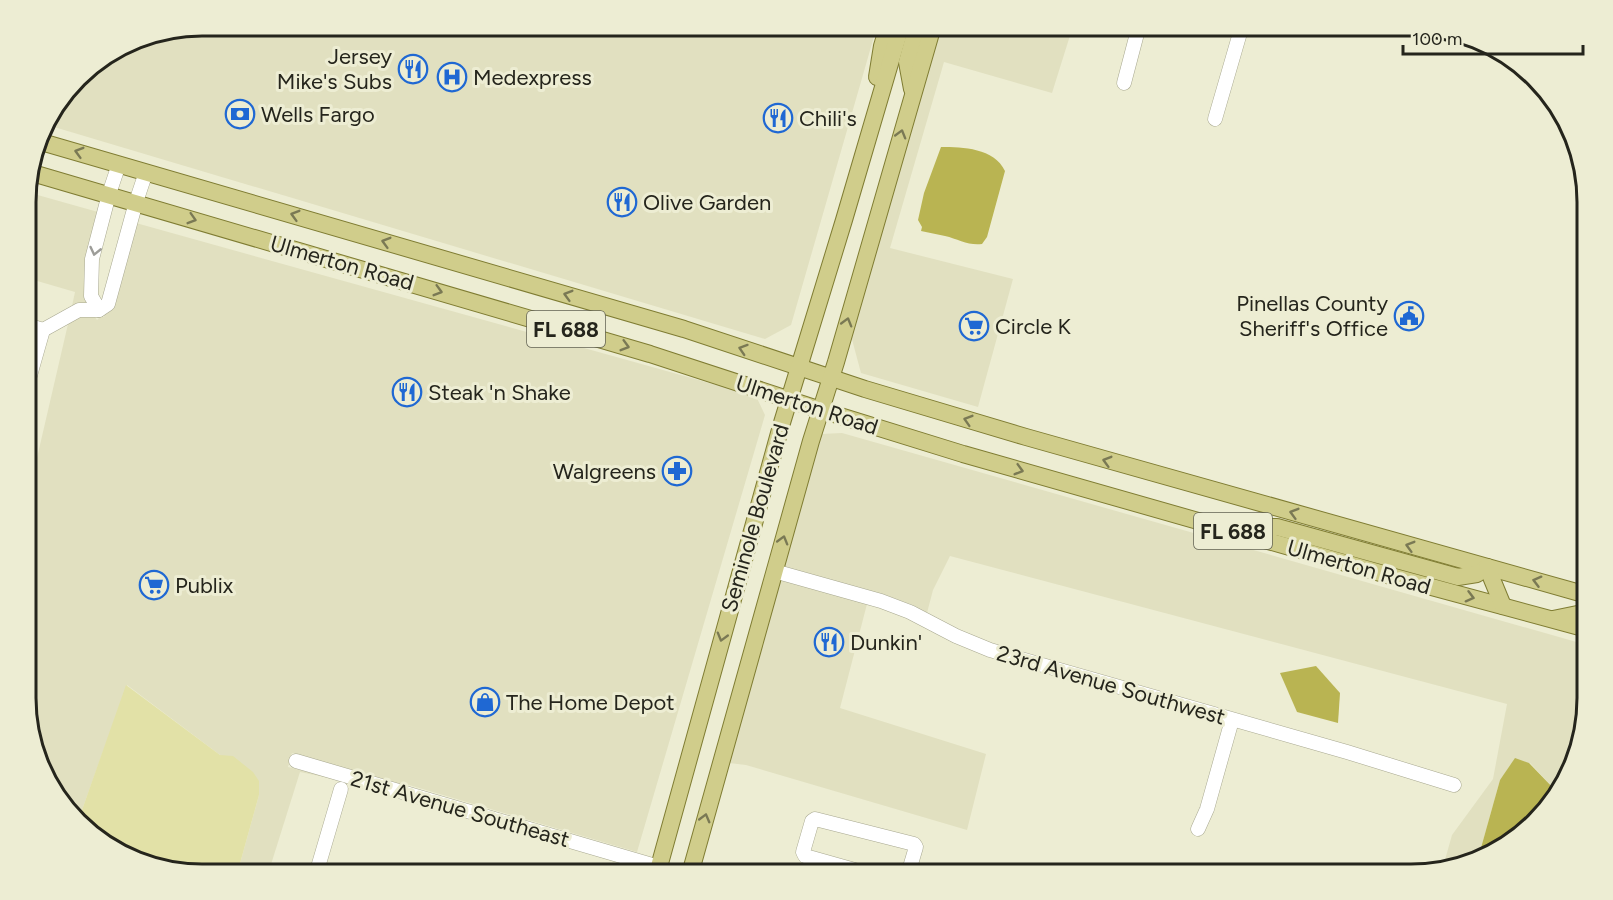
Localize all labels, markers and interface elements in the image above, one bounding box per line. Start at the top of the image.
scale bar [1403,18,1583,56]
text: 100 m [1412,28,1462,50]
place label: Jersey Mike's Subs [277,43,392,95]
restaurant icon: Jersey Mike's Subs [397,53,429,85]
hospital icon: Medexpress [436,61,468,93]
place label: Medexpress [473,64,592,91]
bank icon: Wells Fargo [224,98,256,130]
place label: Wells Fargo [261,101,375,128]
restaurant icon: Chili's [762,102,794,134]
place label: Chili's [799,105,857,132]
one-way arrow [894,130,906,140]
one-way arrow [74,147,85,159]
restaurant icon: Olive Garden [606,186,638,218]
place label: Olive Garden [643,189,771,216]
one-way arrow [290,210,301,222]
one-way arrow [186,212,197,224]
street label: Ulmerton Road [267,230,417,296]
one-way arrow [381,237,392,249]
one-way arrow [89,246,102,256]
one-way arrow [432,284,443,296]
one-way arrow [563,290,574,302]
place label: Pinellas County Sheriff's Office [1236,290,1388,342]
public building icon: Pinellas County Sheriff's Office [1393,300,1425,332]
supermarket icon: Circle K [958,310,990,342]
road number: FL 688 [527,311,605,347]
place label: Circle K [995,313,1072,340]
one-way arrow [840,317,852,328]
one-way arrow [619,339,630,351]
one-way arrow [738,343,749,356]
street label: Ulmerton Road [732,369,882,441]
restaurant icon: Steak 'n Shake [391,376,423,408]
place label: Steak 'n Shake [428,379,571,406]
one-way arrow [963,415,974,427]
street label: Seminole Boulevard [715,421,795,615]
pharmacy icon: Walgreens [661,455,693,487]
one-way arrow [1102,455,1112,468]
place label: Walgreens [553,458,656,485]
one-way arrow [1014,463,1024,475]
one-way arrow [1290,508,1300,520]
road number: FL 688 [1194,513,1272,549]
street label: Ulmerton Road [1284,534,1434,600]
one-way arrow [776,535,788,546]
one-way arrow [1405,541,1416,553]
supermarket icon: Publix [138,569,170,601]
place label: Publix [175,572,234,599]
one-way arrow [1532,576,1543,588]
one-way arrow [1465,590,1475,603]
restaurant icon: Dunkin' [813,626,845,658]
place label: Dunkin' [850,629,922,656]
one-way arrow [716,632,729,642]
street label: 23rd Avenue Southwest [994,639,1228,731]
shop icon: The Home Depot [469,686,501,718]
place label: The Home Depot [506,689,675,716]
street label: 21st Avenue Southeast [348,765,572,853]
one-way arrow [698,813,710,824]

